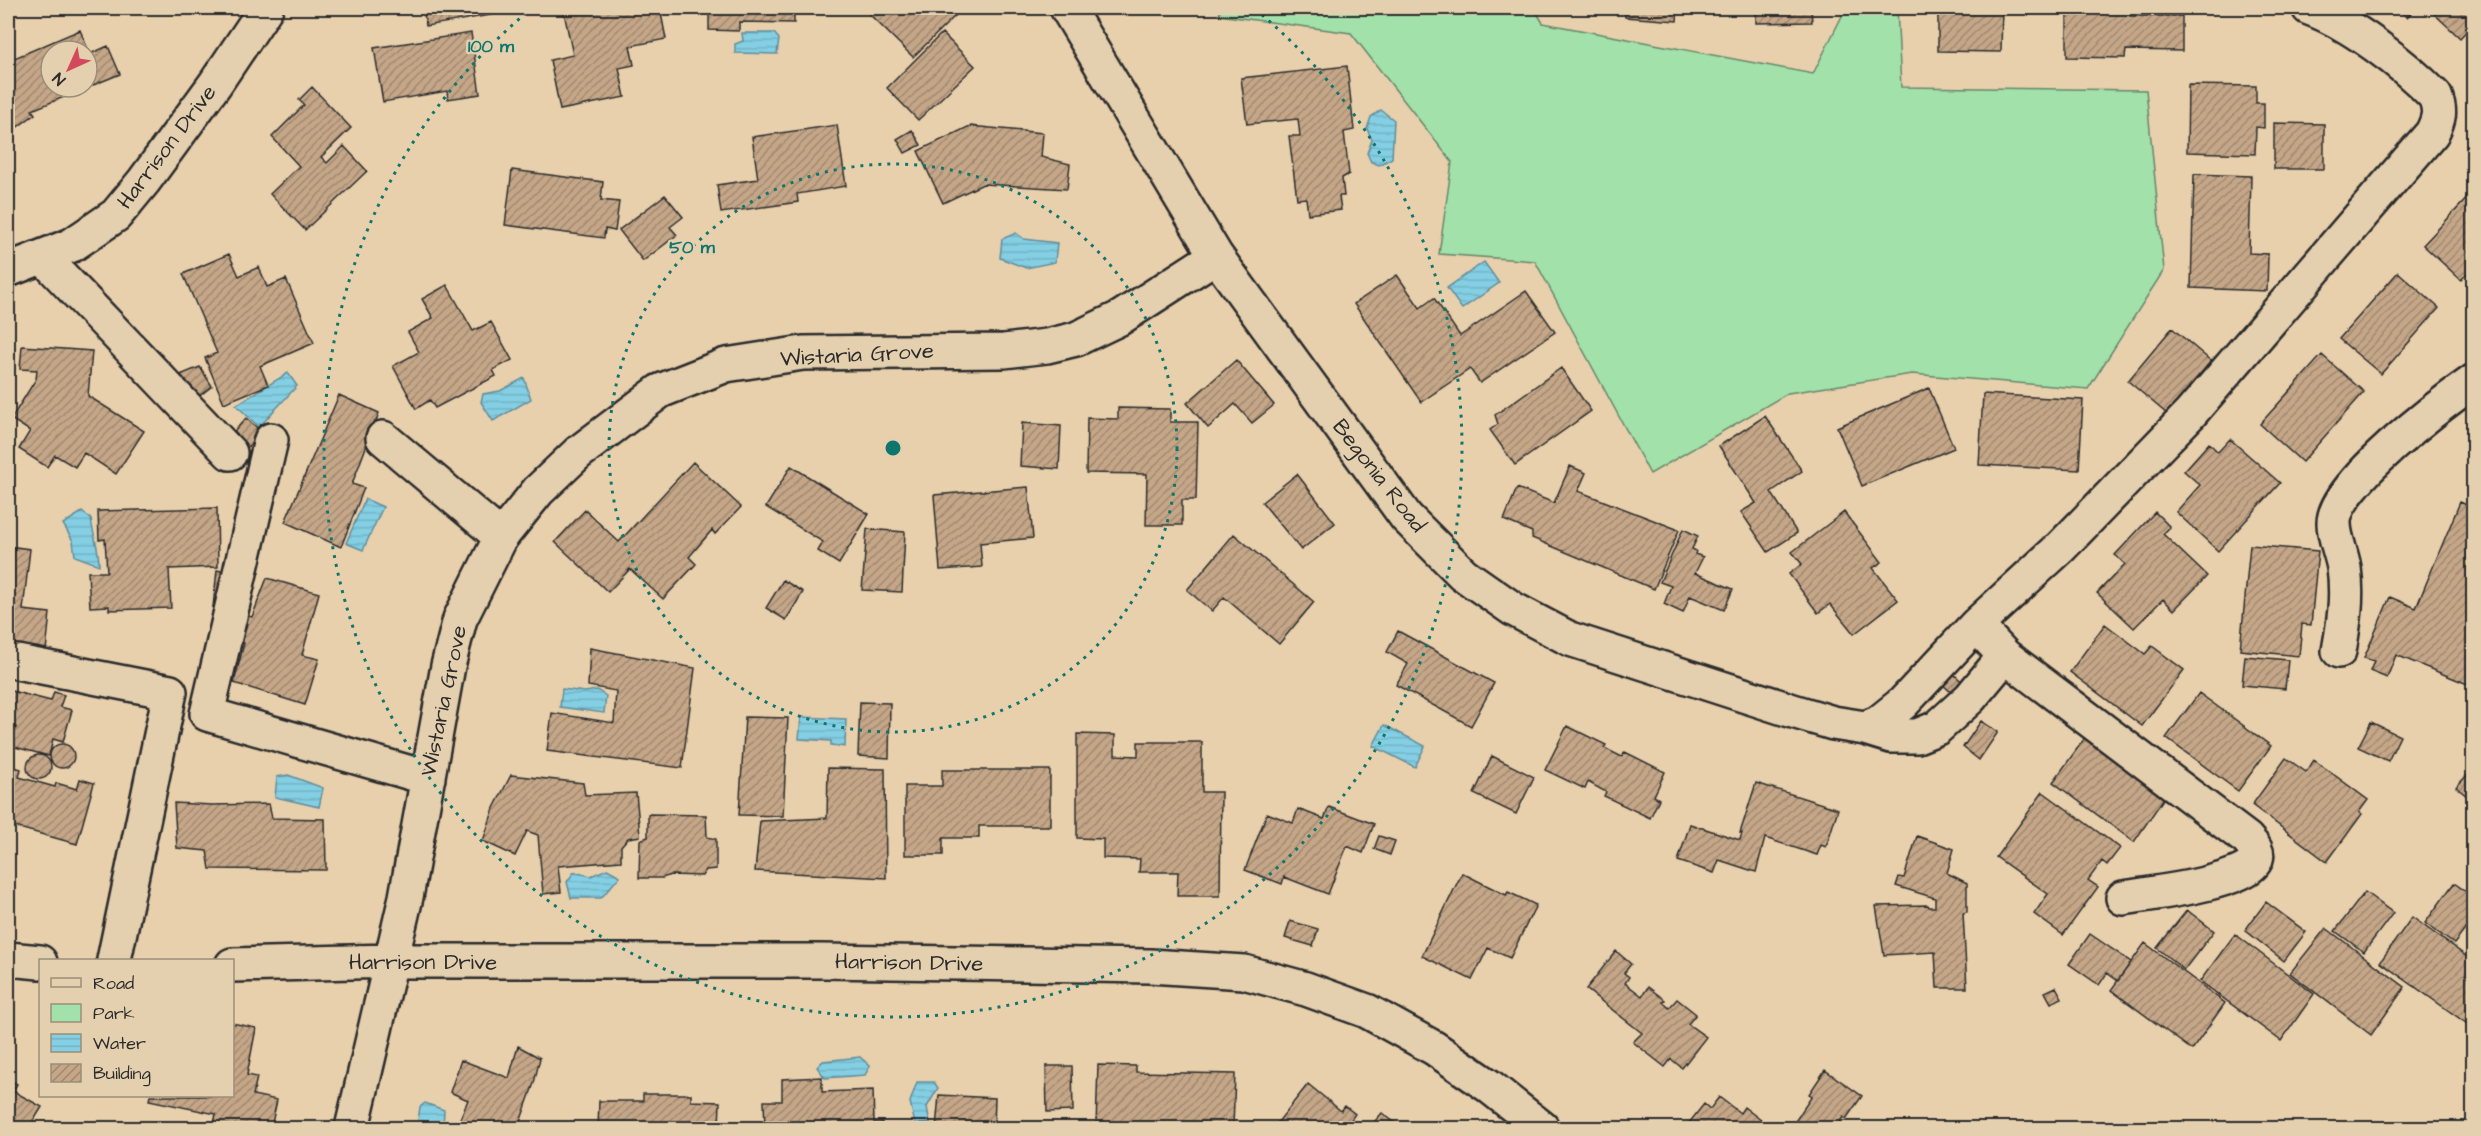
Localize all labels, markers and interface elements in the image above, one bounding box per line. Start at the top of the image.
text: 100 m [468,34,515,59]
north arrow [39,39,99,99]
text: N [48,68,70,90]
street label: Harrison Drive [110,78,224,216]
text: 50 m [669,235,716,260]
street label: Wistaria Grove [779,335,935,375]
street label: Begonia Road [1324,413,1433,540]
centre of rings [883,438,903,458]
street label: Wistaria Grove [413,623,475,779]
street label: Harrison Drive [835,946,984,980]
street label: Harrison Drive [349,947,497,978]
legend [39,959,234,1097]
text: Road [93,971,134,996]
text: Park [93,1001,135,1026]
text: Water [93,1031,146,1056]
text: Building [93,1061,151,1087]

